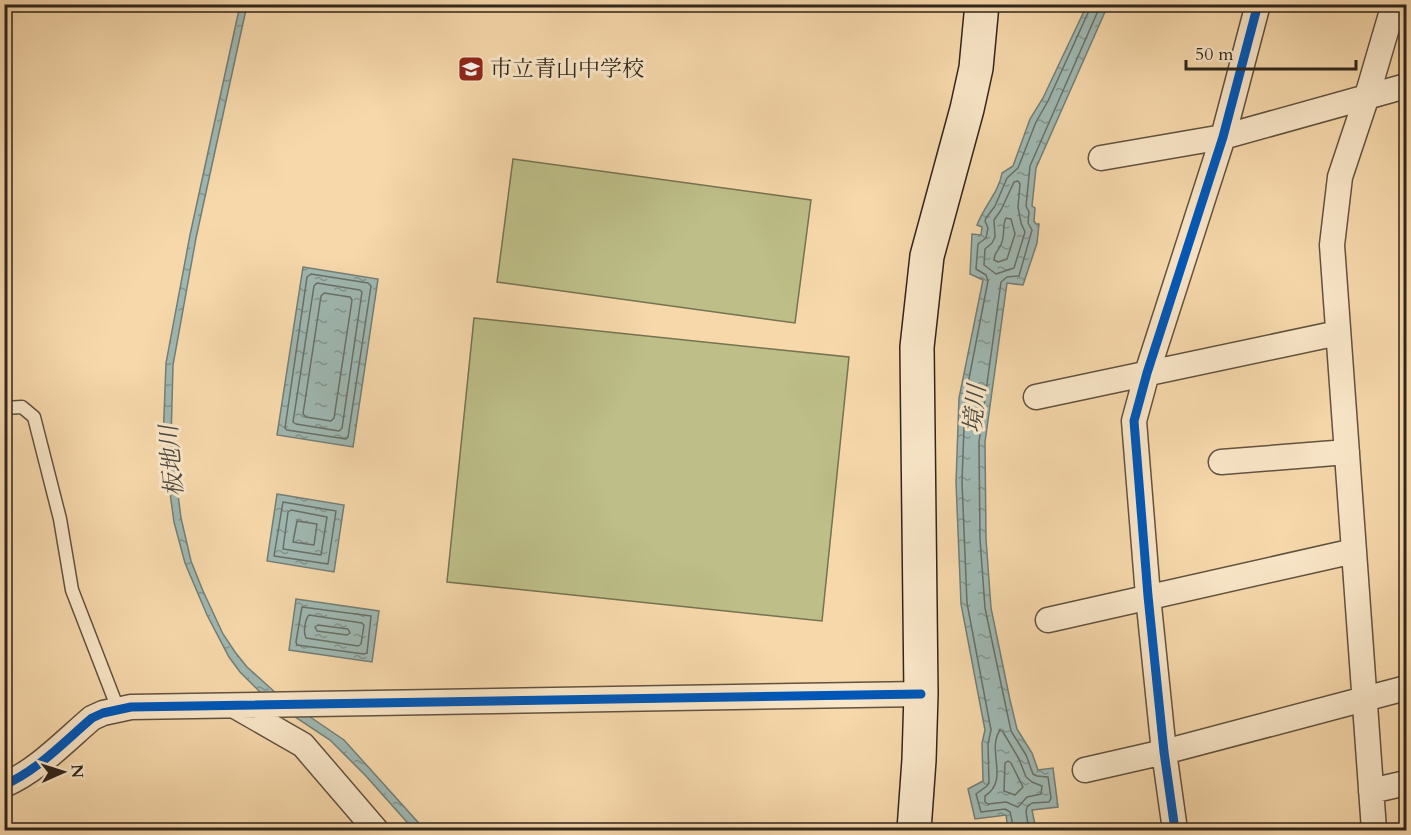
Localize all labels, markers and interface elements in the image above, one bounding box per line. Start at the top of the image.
scale bar [1186,33,1356,71]
text: 50 m [1195,42,1234,67]
school or university icon: 市立青山中学校 [456,54,486,84]
place label: 市立青山中学校 [490,54,644,84]
water label: 境川 [956,380,994,435]
water label: 板地川 [152,421,192,498]
north arrow [33,742,93,802]
text: N [66,764,88,779]

